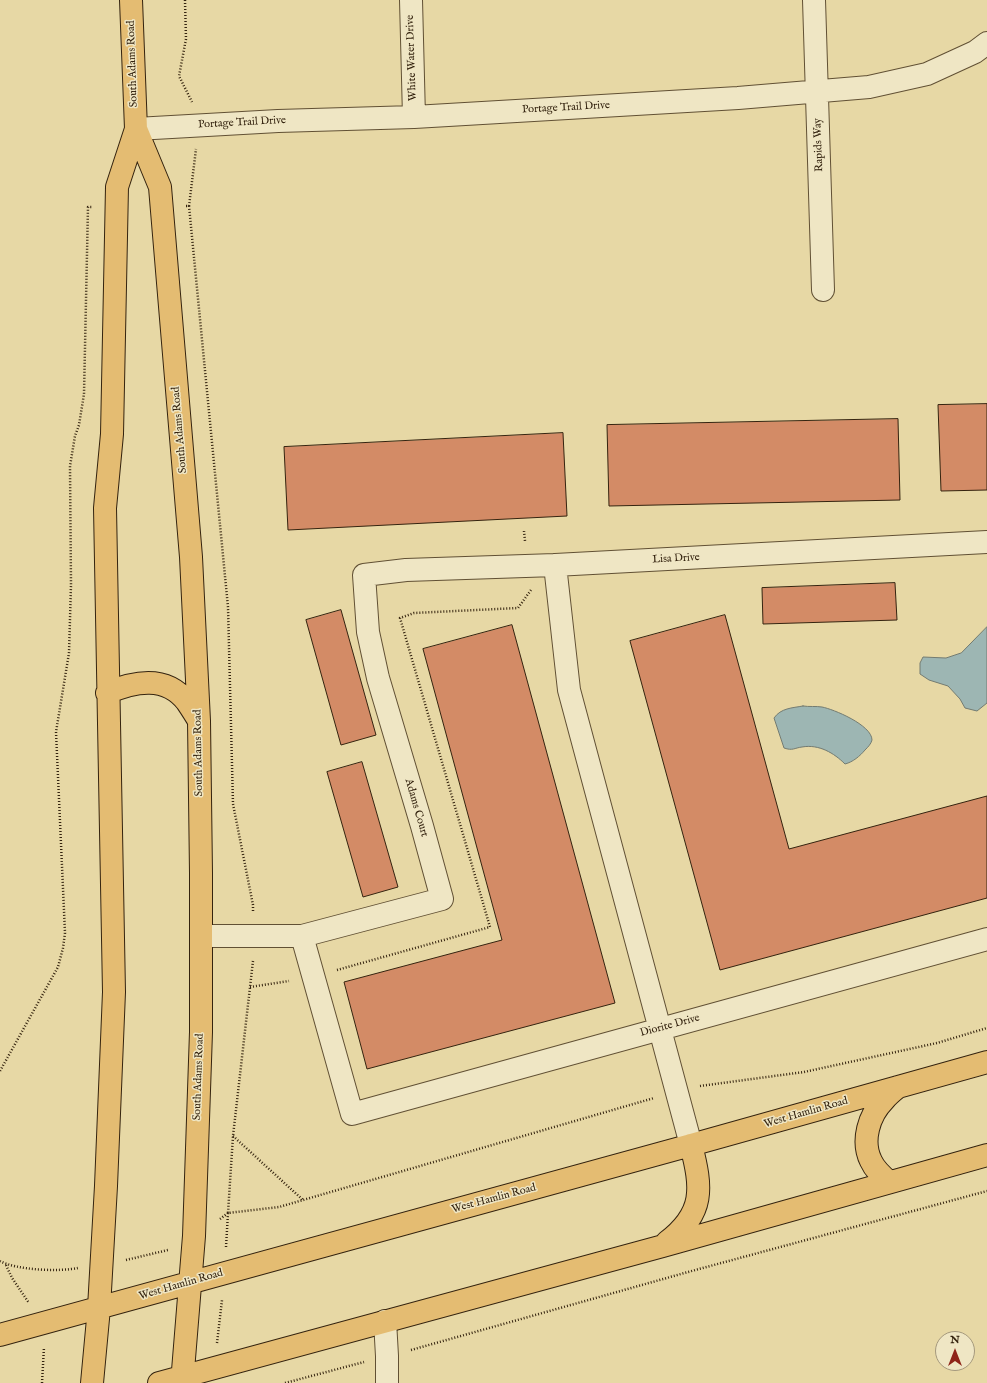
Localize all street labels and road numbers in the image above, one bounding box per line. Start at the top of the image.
street label: White Water Drive [404,15,420,101]
street label: South Adams Road [125,20,141,108]
street label: Portage Trail Drive [522,99,610,117]
street label: Portage Trail Drive [198,114,286,132]
street label: Rapids Way [811,118,827,172]
street label: South Adams Road [170,386,190,474]
street label: Lisa Drive [652,551,700,567]
street label: South Adams Road [192,709,206,797]
street label: Adams Court [401,777,431,839]
street label: Diorite Drive [639,1012,701,1040]
street label: South Adams Road [191,1033,207,1121]
street label: West Hamlin Road [762,1095,850,1131]
street label: West Hamlin Road [450,1181,538,1217]
street label: West Hamlin Road [137,1267,225,1303]

